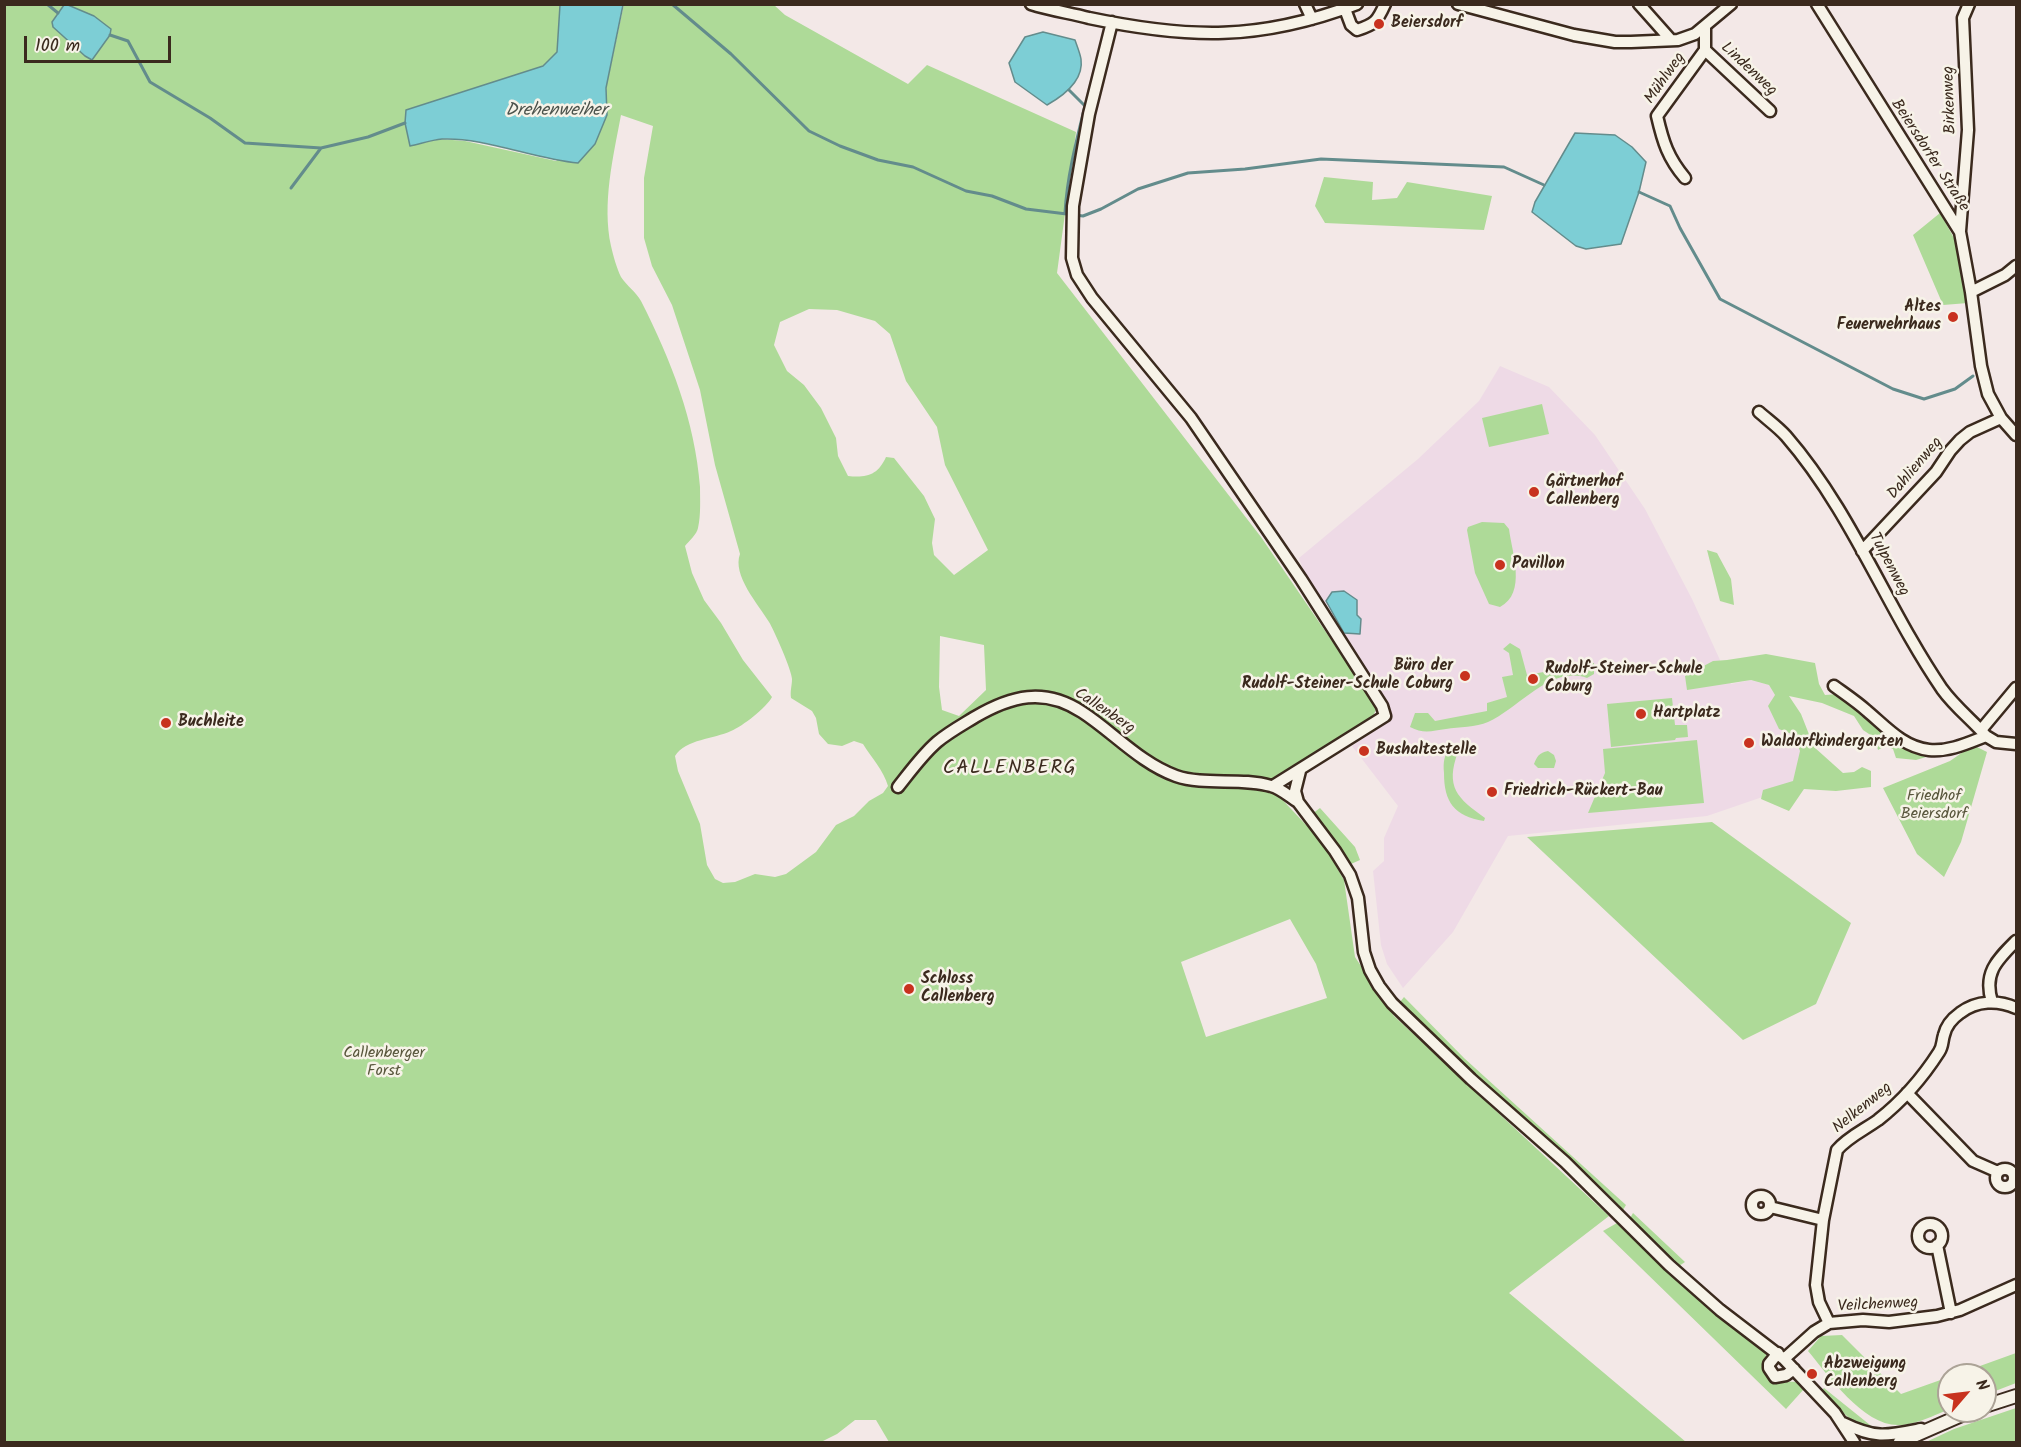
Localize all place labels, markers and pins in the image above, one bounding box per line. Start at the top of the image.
place label: Beiersdorf [1391,14,1463,34]
marker: Beiersdorf [1372,17,1386,31]
place label: Altes Feuerwehrhaus [1837,298,1941,336]
marker: Altes Feuerwehrhaus [1946,310,1960,324]
place label: Gärtnerhof Callenberg [1546,473,1623,511]
marker: Gärtnerhof Callenberg [1527,485,1541,499]
place label: Pavillon [1512,555,1565,575]
marker: Pavillon [1493,558,1507,572]
place label: Büro der Rudolf-Steiner-Schule Coburg [1242,657,1453,695]
place label: Rudolf-Steiner-Schule Coburg [1545,660,1703,698]
marker: Büro der Rudolf-Steiner-Schule Coburg [1458,669,1472,683]
marker: Rudolf-Steiner-Schule Coburg [1526,672,1540,686]
place label: Hartplatz [1653,704,1721,724]
marker: Hartplatz [1634,707,1648,721]
place label: Buchleite [178,713,244,733]
marker: Buchleite [159,716,173,730]
place label: Waldorfkindergarten [1761,733,1903,753]
marker: Waldorfkindergarten [1742,736,1756,750]
place label: Bushaltestelle [1376,741,1476,761]
marker: Bushaltestelle [1357,744,1371,758]
place label: Friedrich-Rückert-Bau [1504,782,1663,802]
marker: Friedrich-Rückert-Bau [1485,785,1499,799]
place label: Schloss Callenberg [921,970,995,1008]
marker: Schloss Callenberg [902,982,916,996]
place label: Abzweigung Callenberg [1824,1355,1906,1393]
marker: Abzweigung Callenberg [1805,1367,1819,1381]

